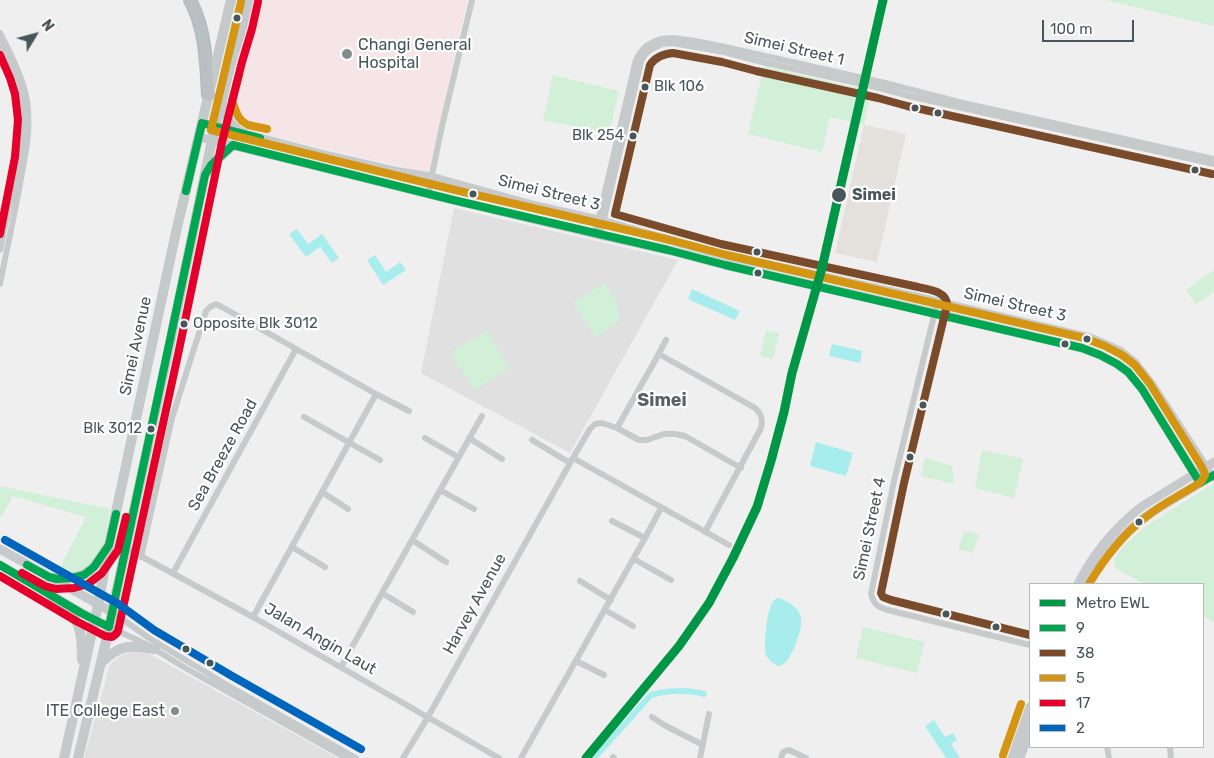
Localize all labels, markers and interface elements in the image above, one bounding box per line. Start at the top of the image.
north arrow [10,10,60,60]
scale bar [1044,10,1136,42]
unlabelled marker [232,13,242,23]
text: N [38,17,57,35]
text: 100 m [1050,20,1092,38]
street label: Simei Street 1 [742,28,846,70]
place label: Changi General Hospital [358,35,471,73]
marker: Changi General Hospital [340,47,354,61]
place label: Blk 106 [654,78,704,96]
marker: Blk 106 [640,82,650,92]
unlabelled marker [910,103,920,113]
unlabelled marker [933,108,943,118]
place label: Blk 254 [572,127,624,145]
marker: Blk 254 [628,131,638,141]
unlabelled marker [1190,165,1200,175]
street label: Simei Street 3 [496,171,602,215]
place label: Simei [852,185,896,205]
marker: Simei [830,186,848,204]
unlabelled marker [468,189,478,199]
unlabelled marker [752,247,762,257]
unlabelled marker [753,268,763,278]
street label: Simei Street 3 [962,284,1068,326]
street label: Simei Avenue [116,295,156,397]
place label: Opposite Blk 3012 [193,315,318,333]
marker: Opposite Blk 3012 [179,319,189,329]
unlabelled marker [1082,334,1092,344]
unlabelled marker [1060,339,1070,349]
district label: Simei [637,390,687,412]
street label: Sea Breeze Road [184,396,262,514]
unlabelled marker [918,400,928,410]
place label: Blk 3012 [83,420,142,438]
marker: Blk 3012 [146,424,156,434]
unlabelled marker [905,452,915,462]
street label: Simei Street 4 [850,476,890,582]
unlabelled marker [1134,517,1144,527]
street label: Harvey Avenue [439,550,511,658]
legend [1029,583,1204,748]
text: Metro EWL [1076,594,1150,612]
street label: Jalan Angin Laut [260,599,380,679]
unlabelled marker [941,609,951,619]
text: 9 [1076,619,1085,637]
unlabelled marker [991,622,1001,632]
unlabelled marker [181,644,191,654]
text: 38 [1076,644,1095,662]
unlabelled marker [205,658,215,668]
text: 5 [1076,669,1085,687]
text: 17 [1076,694,1090,712]
place label: ITE College East [46,701,165,721]
marker: ITE College East [169,705,181,717]
text: 2 [1076,719,1085,737]

